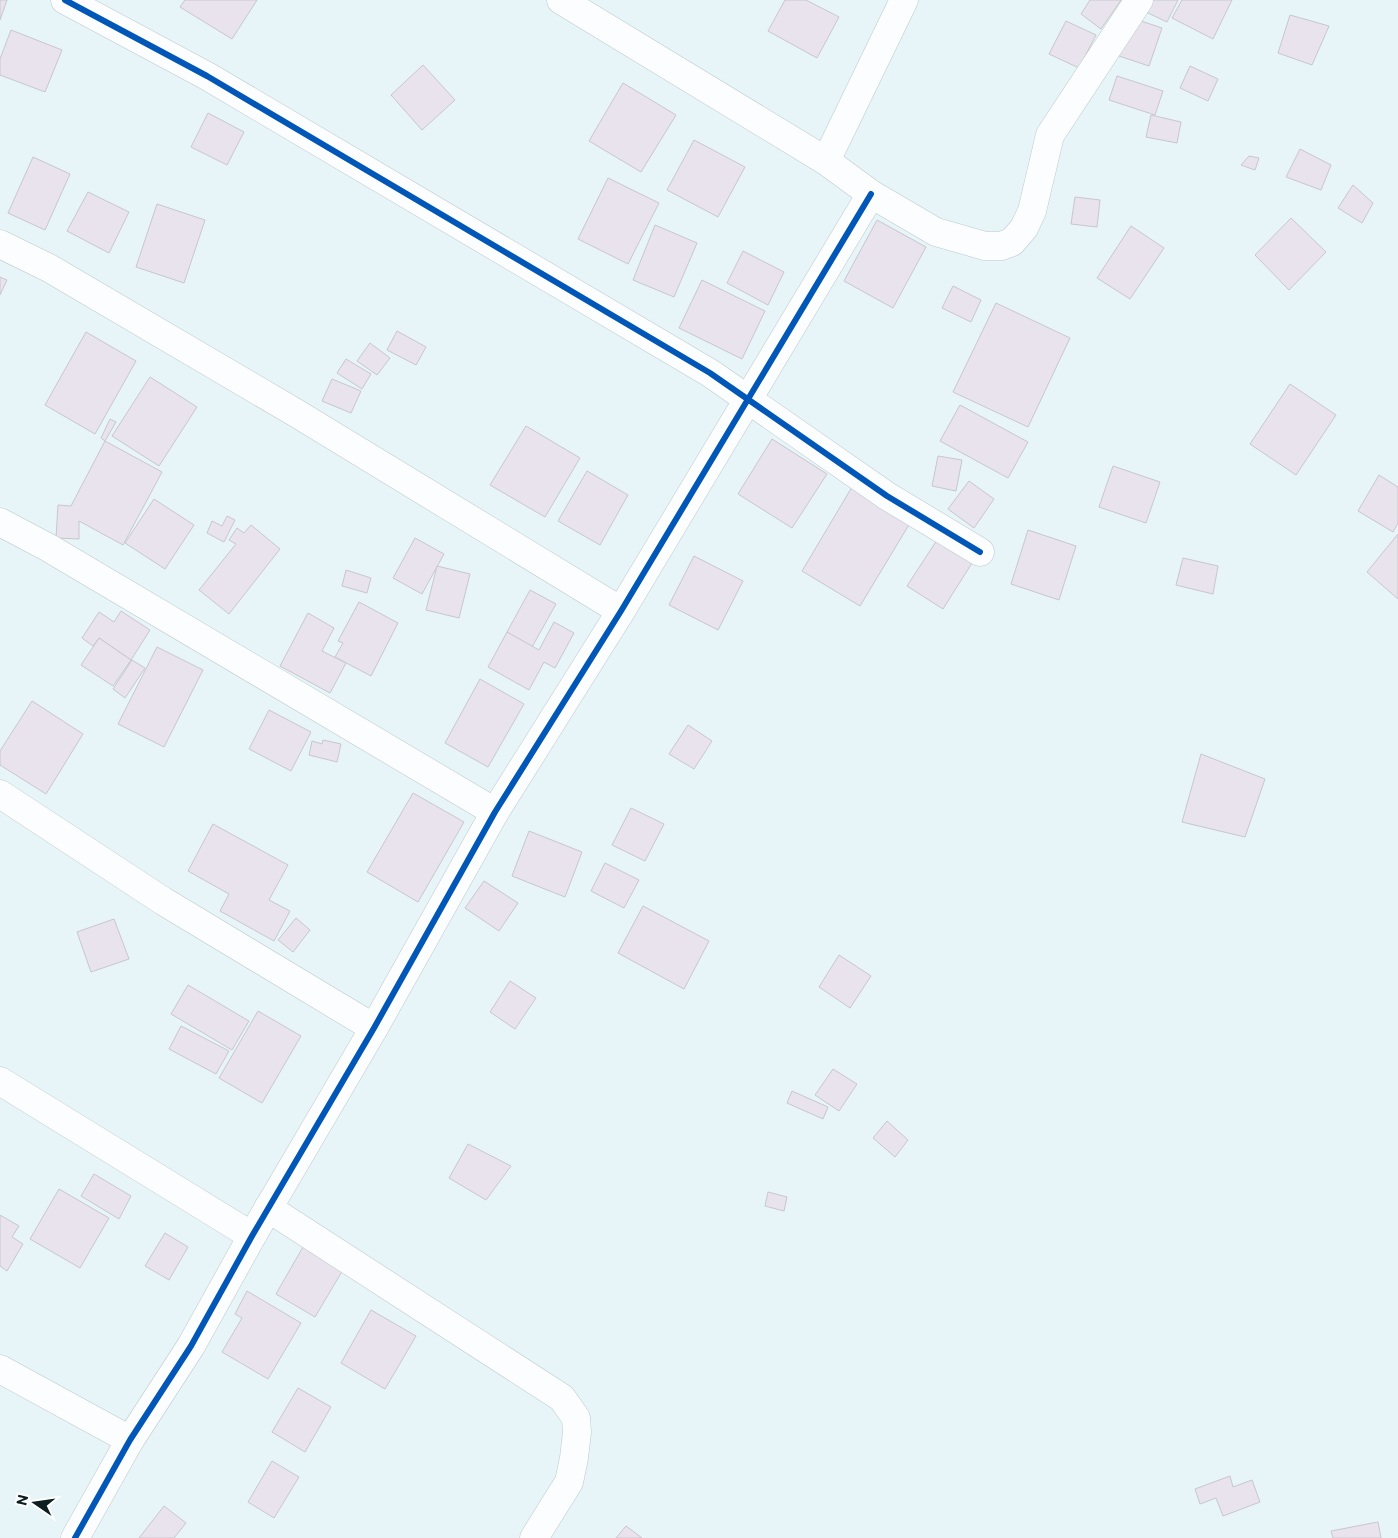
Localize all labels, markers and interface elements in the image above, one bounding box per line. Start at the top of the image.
north arrow [10,1478,60,1528]
text: N [12,1493,31,1507]

